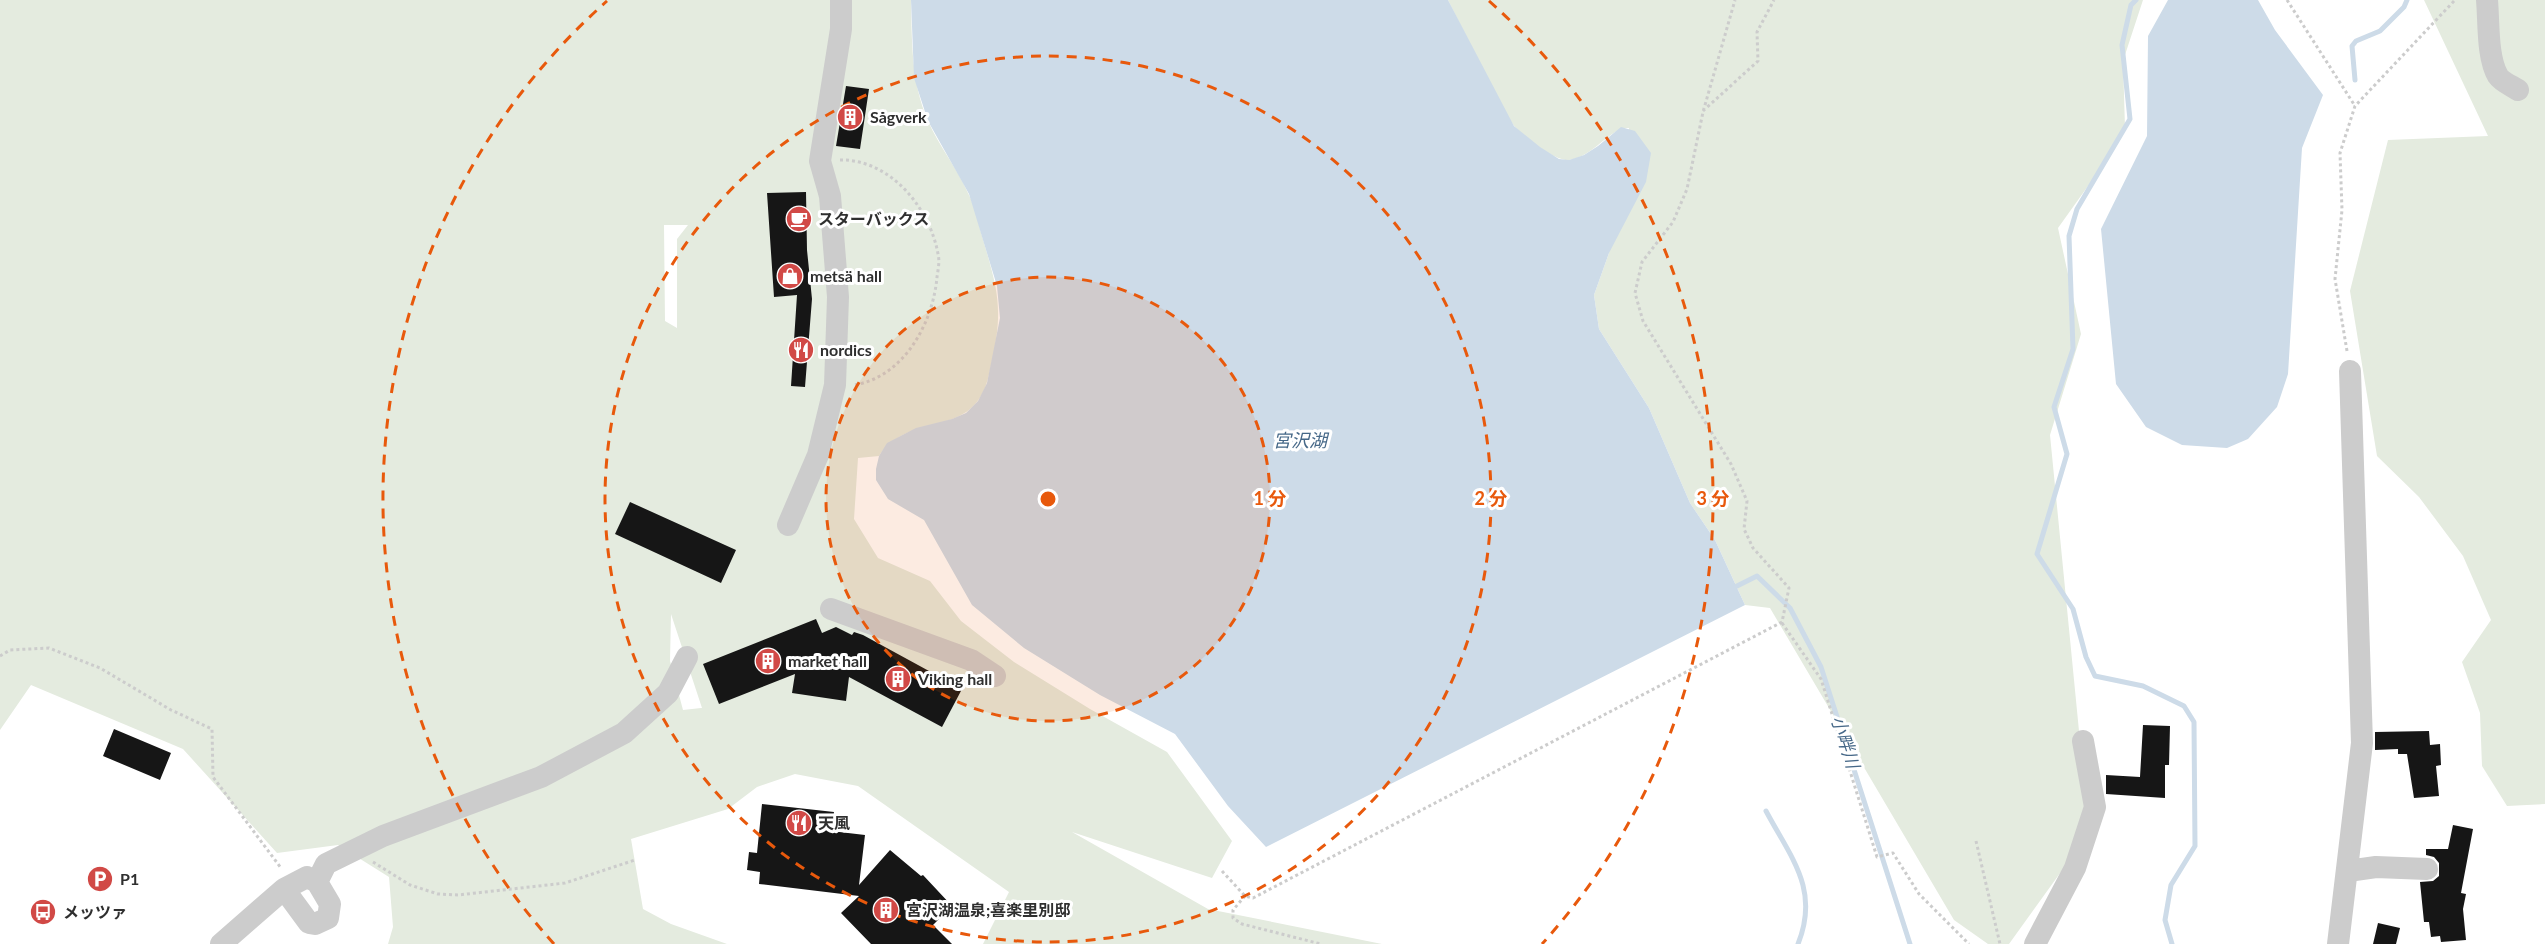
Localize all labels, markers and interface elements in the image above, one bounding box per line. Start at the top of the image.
building icon: Sågverk [835,102,865,132]
place label: Sågverk [870,107,927,126]
cafe icon: スターバックス [784,204,814,234]
place label: スターバックス [818,209,929,228]
shop icon: metsä hall [775,261,805,291]
place label: metsä hall [810,266,882,285]
restaurant icon: nordics [786,335,816,365]
place label: nordics [820,340,872,359]
water label: 宮沢湖 [1273,429,1330,451]
text: 1 分 [1254,487,1286,509]
text: 2 分 [1475,487,1507,509]
text: 3 分 [1697,487,1729,509]
centre of rings [1038,489,1058,509]
building icon: market hall [753,646,783,676]
place label: market hall [788,651,867,670]
building icon: Viking hall [883,664,913,694]
place label: Viking hall [917,669,992,688]
water label: 小畔川 [1827,713,1865,773]
restaurant icon: 天風 [784,808,814,838]
place label: 天風 [818,813,850,832]
parking icon: P1 [85,864,115,894]
place label: P1 [120,869,139,888]
building icon: 宮沢湖温泉;喜楽里別邸 [871,895,901,925]
bus stop icon: メッツァ [28,897,58,927]
place label: 宮沢湖温泉;喜楽里別邸 [906,900,1070,919]
place label: メッツァ [63,902,127,921]

